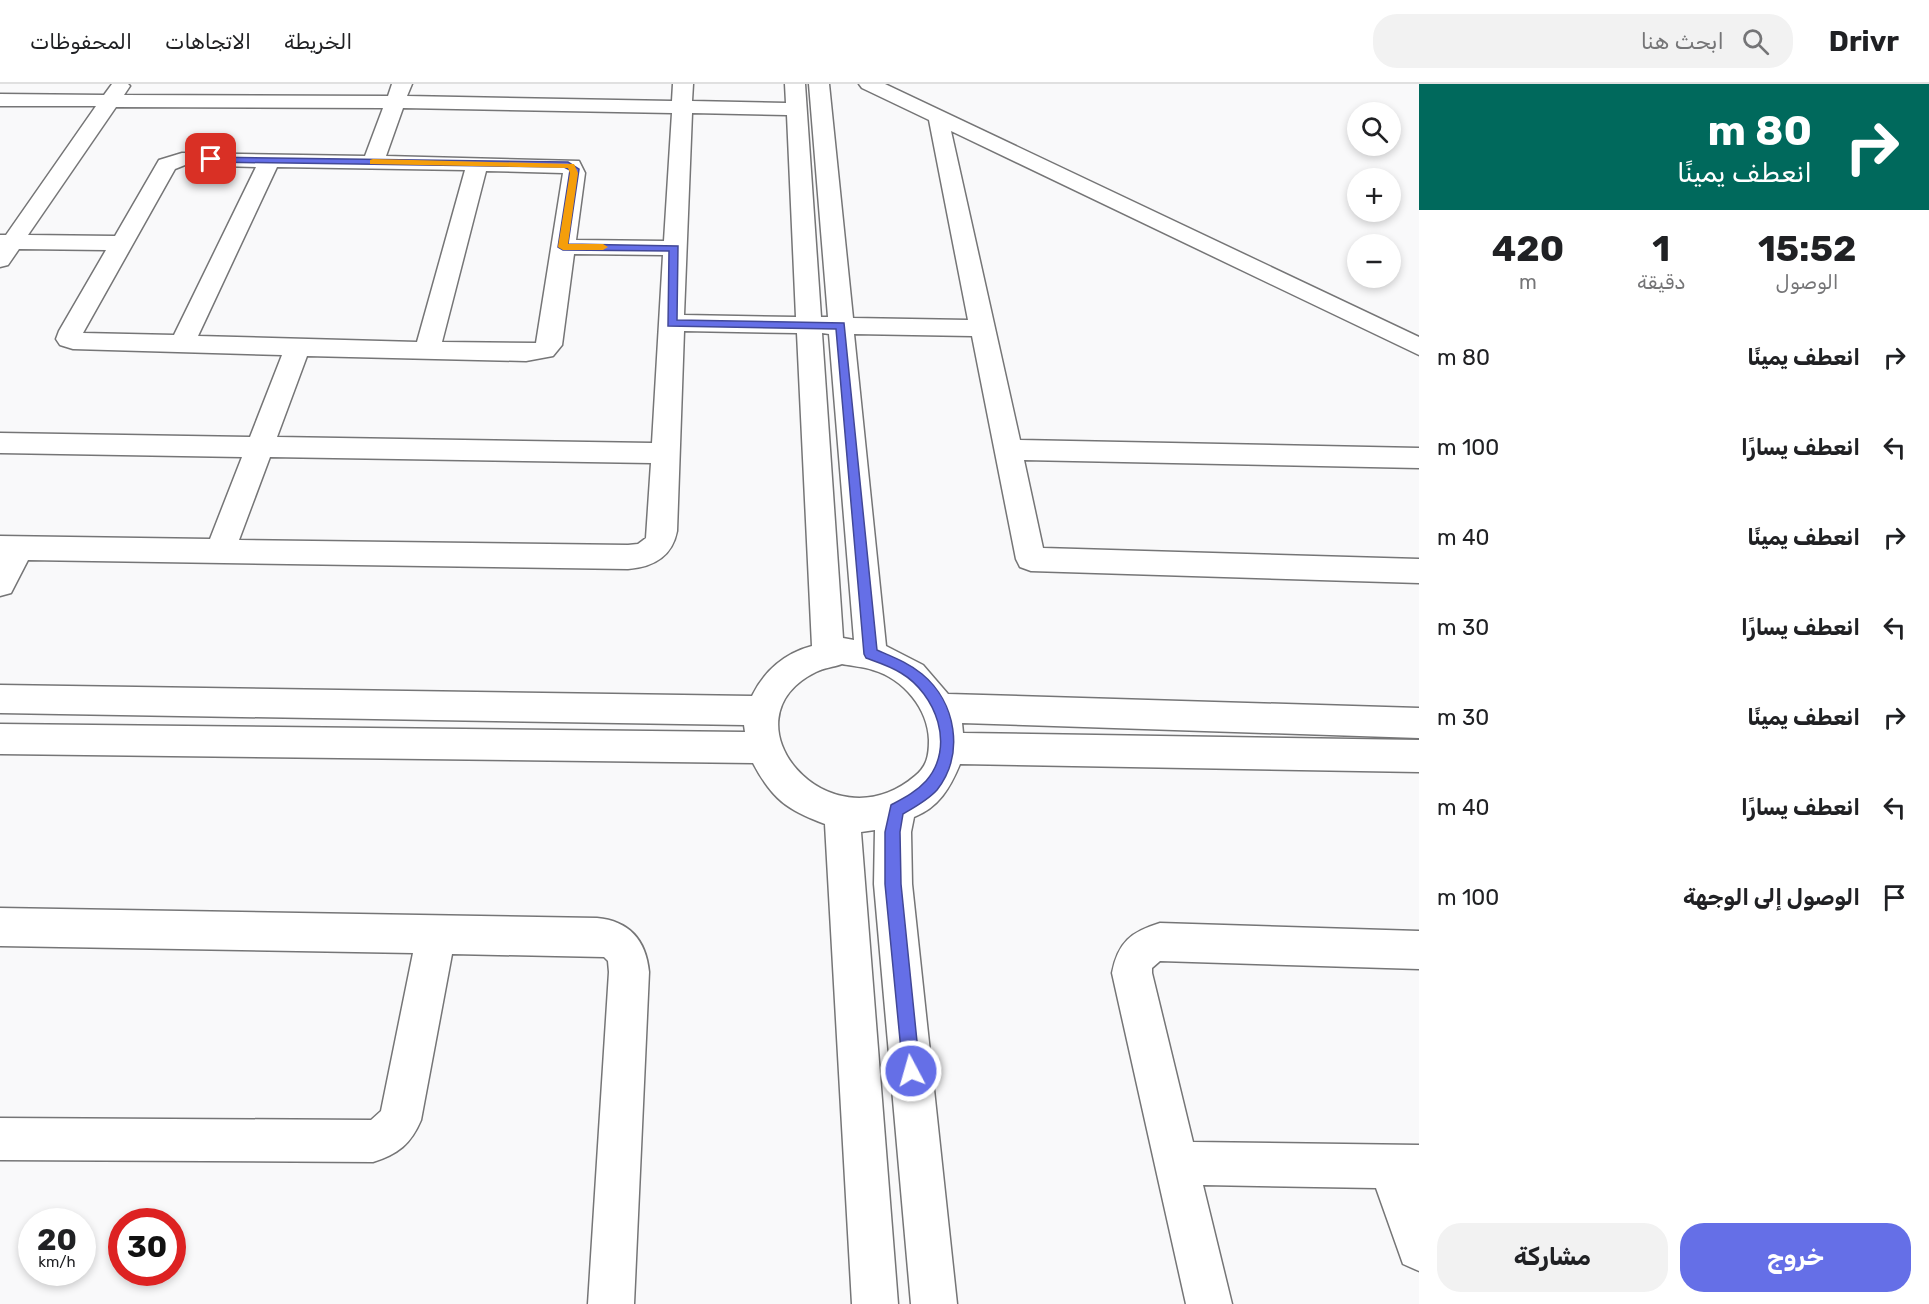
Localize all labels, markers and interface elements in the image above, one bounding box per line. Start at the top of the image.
search box [1373,14,1793,68]
icon: search [1739,25,1772,58]
text: Drivr [1829,25,1899,58]
text: ابحث هنا [1641,28,1724,55]
text: المحفوظات [30,29,132,54]
text: الاتجاهات [165,29,251,54]
text: الخريطة [284,29,352,54]
map controls [1347,102,1401,288]
button: search [1347,102,1401,156]
text: 80 m [1708,106,1812,156]
icon: right [1833,108,1911,186]
pin [185,133,236,184]
icon: arrive [194,142,227,175]
text: انعطف يمينًا [1677,157,1812,189]
button: + [1347,168,1401,222]
text: 420 [1492,227,1564,270]
text: 1 [1652,227,1670,270]
text: 15:52 [1758,227,1856,270]
button: − [1347,234,1401,288]
text: m [1519,270,1537,294]
text: دقيقة [1637,270,1685,294]
text: الوصول [1776,270,1839,294]
icon: right [1878,341,1911,374]
text: 80 m [1437,344,1490,371]
text: انعطف يمينًا [1747,344,1860,371]
icon: left [1878,431,1911,464]
text: 100 m [1437,434,1499,461]
text: انعطف يسارًا [1741,434,1860,461]
icon: right [1878,521,1911,554]
text: 40 m [1437,524,1490,551]
text: انعطف يمينًا [1747,524,1860,551]
icon: left [1878,611,1911,644]
text: 30 m [1437,614,1489,641]
text: انعطف يسارًا [1741,614,1860,641]
icon: right [1878,701,1911,734]
text: 30 m [1437,704,1489,731]
text: انعطف يمينًا [1747,704,1860,731]
icon: left [1878,791,1911,824]
text: 40 m [1437,794,1490,821]
text: انعطف يسارًا [1741,794,1860,821]
icon: arrive [1878,881,1911,914]
text: 100 m [1437,884,1499,911]
text: الوصول إلى الوجهة [1683,884,1860,911]
position arrow [879,1039,943,1103]
speed limit sign: 30 [108,1208,186,1286]
text: 20 [37,1222,77,1258]
button: مشاركة [1437,1223,1668,1292]
button: خروج [1680,1223,1911,1292]
text: km/h [38,1253,76,1271]

